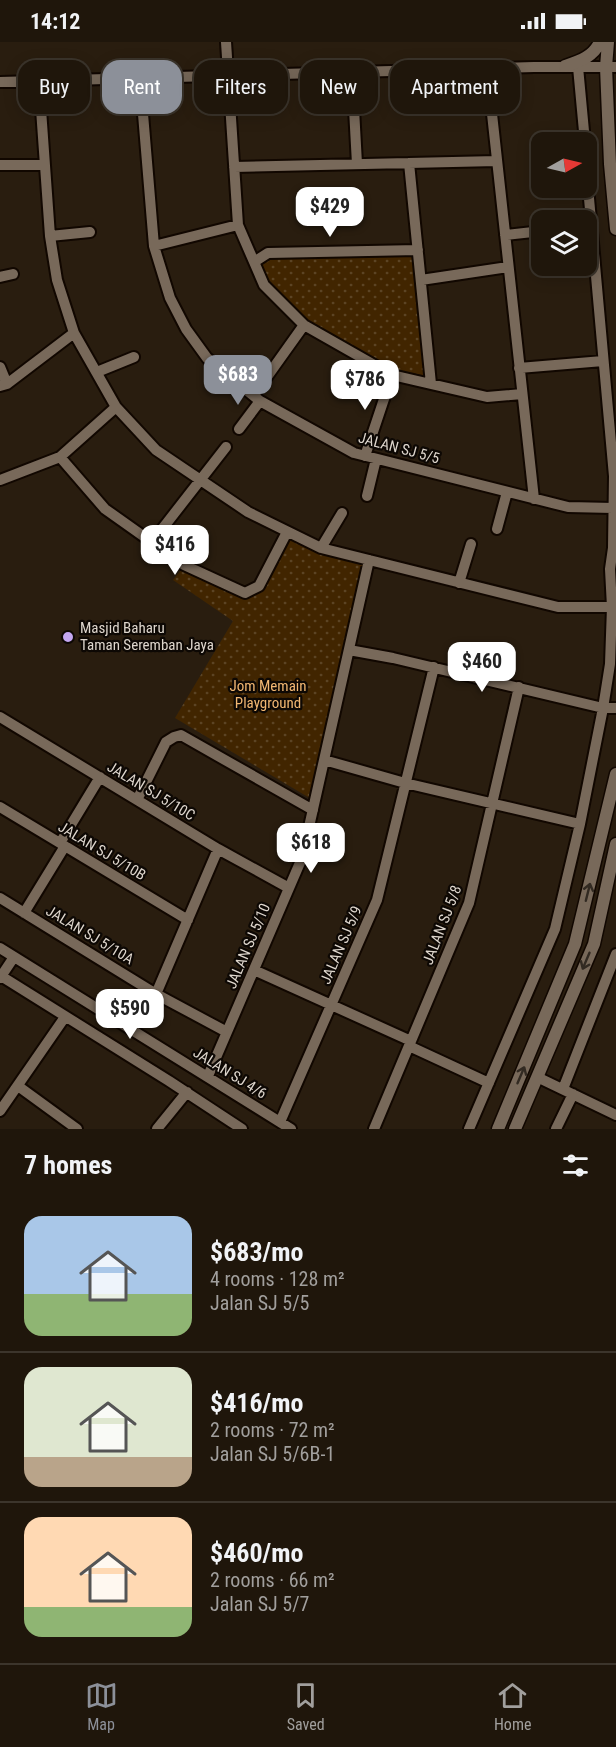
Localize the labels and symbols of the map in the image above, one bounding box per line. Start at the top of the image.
north arrow [531,132,597,198]
pin: $429 [294,187,366,238]
pin: $683 [202,355,274,406]
pin: $786 [329,360,401,411]
street label: JALAN SJ 5/5 [356,429,442,467]
pin: $416 [139,525,211,576]
place label: Masjid Baharu Taman Seremban Jaya [80,619,214,654]
marker: Masjid Baharu Taman Seremban Jaya [61,630,75,644]
pin: $460 [446,642,518,693]
park label: Jom Memain Playground [229,677,307,712]
street label: JALAN SJ 5/10C [104,758,198,824]
street label: JALAN SJ 5/10B [55,818,149,884]
pin: $618 [275,823,347,874]
street label: JALAN SJ 5/8 [419,883,465,967]
one-way arrow [582,883,594,902]
street label: JALAN SJ 5/10 [222,901,274,991]
street label: JALAN SJ 5/10A [43,902,137,968]
street label: JALAN SJ 5/9 [316,903,366,987]
one-way arrow [580,952,592,970]
pin: $590 [94,989,166,1040]
street label: JALAN SJ 4/6 [190,1043,270,1103]
one-way arrow [516,1066,527,1085]

